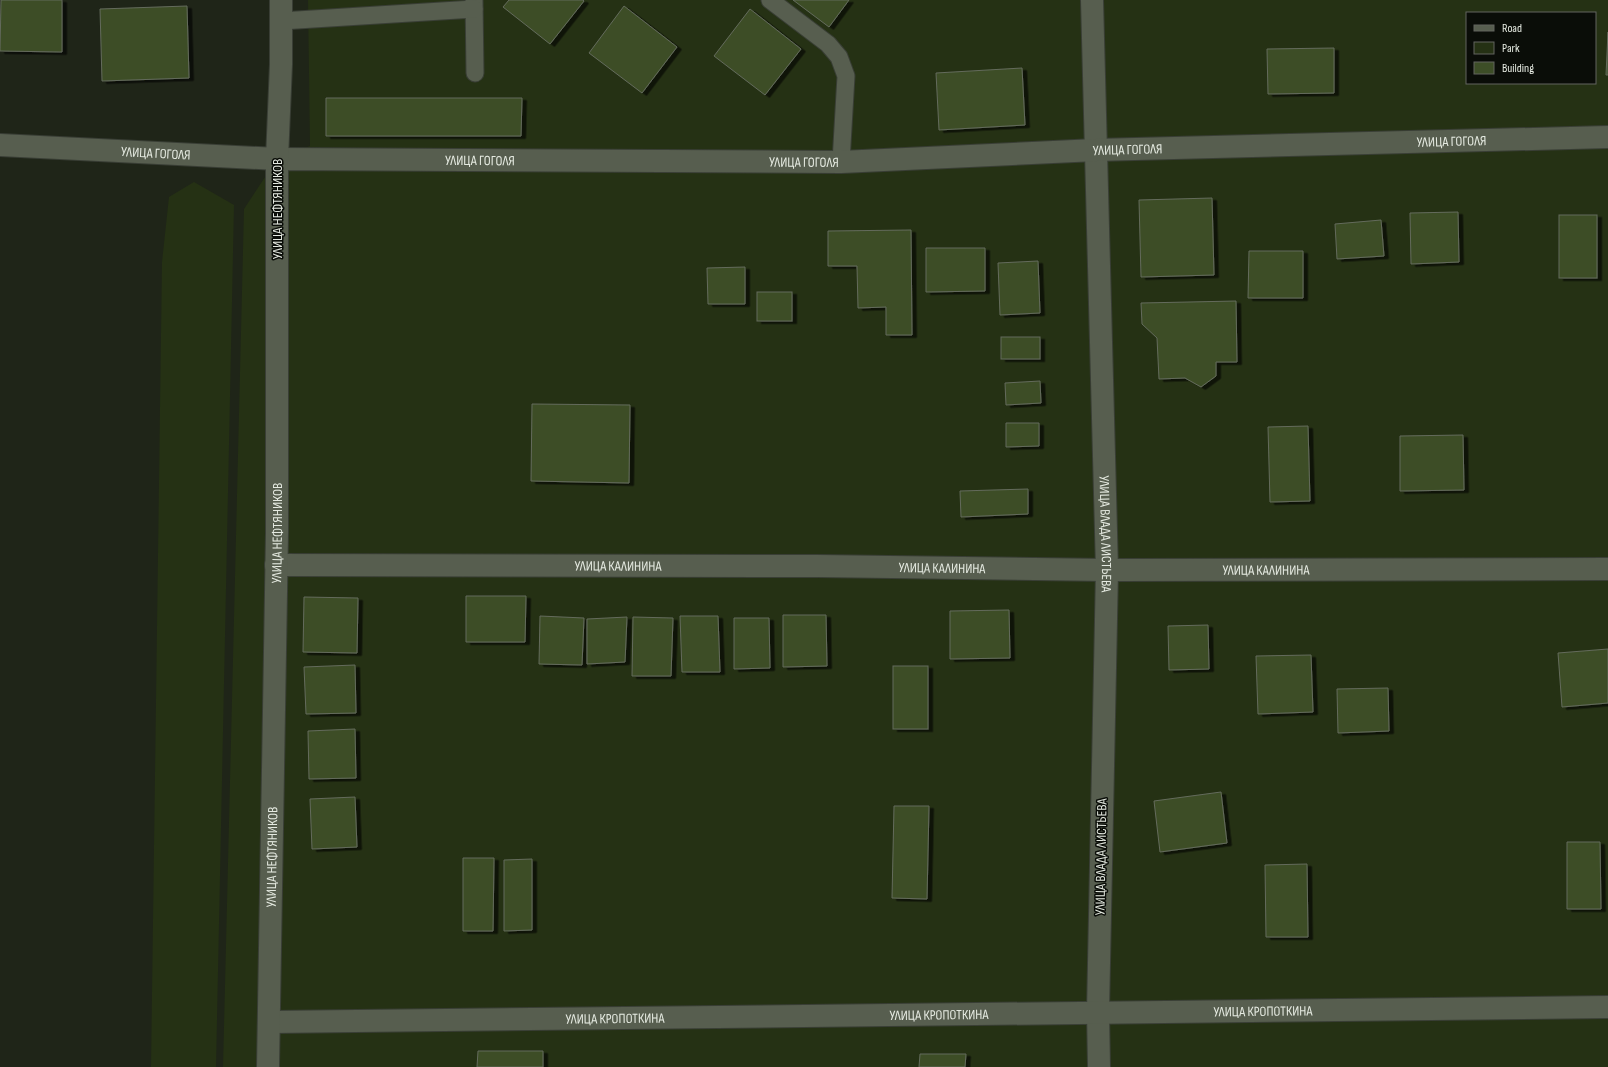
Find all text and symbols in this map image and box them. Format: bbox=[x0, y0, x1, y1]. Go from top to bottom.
legend bbox=[1466, 12, 1596, 84]
text: Road bbox=[1502, 21, 1522, 36]
text: Park bbox=[1502, 41, 1520, 56]
text: Building bbox=[1502, 61, 1534, 76]
street label: УЛИЦА ГОГОЛЯ bbox=[1417, 132, 1487, 150]
street label: УЛИЦА ГОГОЛЯ bbox=[1092, 140, 1163, 159]
street label: УЛИЦА ГОГОЛЯ bbox=[121, 143, 191, 163]
street label: УЛИЦА ГОГОЛЯ bbox=[445, 151, 515, 169]
street label: УЛИЦА ГОГОЛЯ bbox=[769, 153, 839, 170]
street label: УЛИЦА НЕФТЯНИКОВ bbox=[269, 159, 286, 259]
street label: УЛИЦА ВЛАДА ЛИСТЬЕВА bbox=[1096, 475, 1116, 594]
street label: УЛИЦА НЕФТЯНИКОВ bbox=[268, 483, 286, 584]
street label: УЛИЦА КАЛИНИНА bbox=[575, 557, 662, 574]
street label: УЛИЦА КАЛИНИНА bbox=[898, 559, 987, 577]
street label: УЛИЦА КАЛИНИНА bbox=[1223, 561, 1310, 578]
street label: УЛИЦА ВЛАДА ЛИСТЬЕВА bbox=[1091, 797, 1111, 916]
street label: УЛИЦА НЕФТЯНИКОВ bbox=[262, 807, 281, 907]
street label: УЛИЦА КРОПОТКИНА bbox=[1213, 1002, 1313, 1020]
street label: УЛИЦА КРОПОТКИНА bbox=[889, 1005, 990, 1024]
street label: УЛИЦА КРОПОТКИНА bbox=[565, 1009, 666, 1027]

